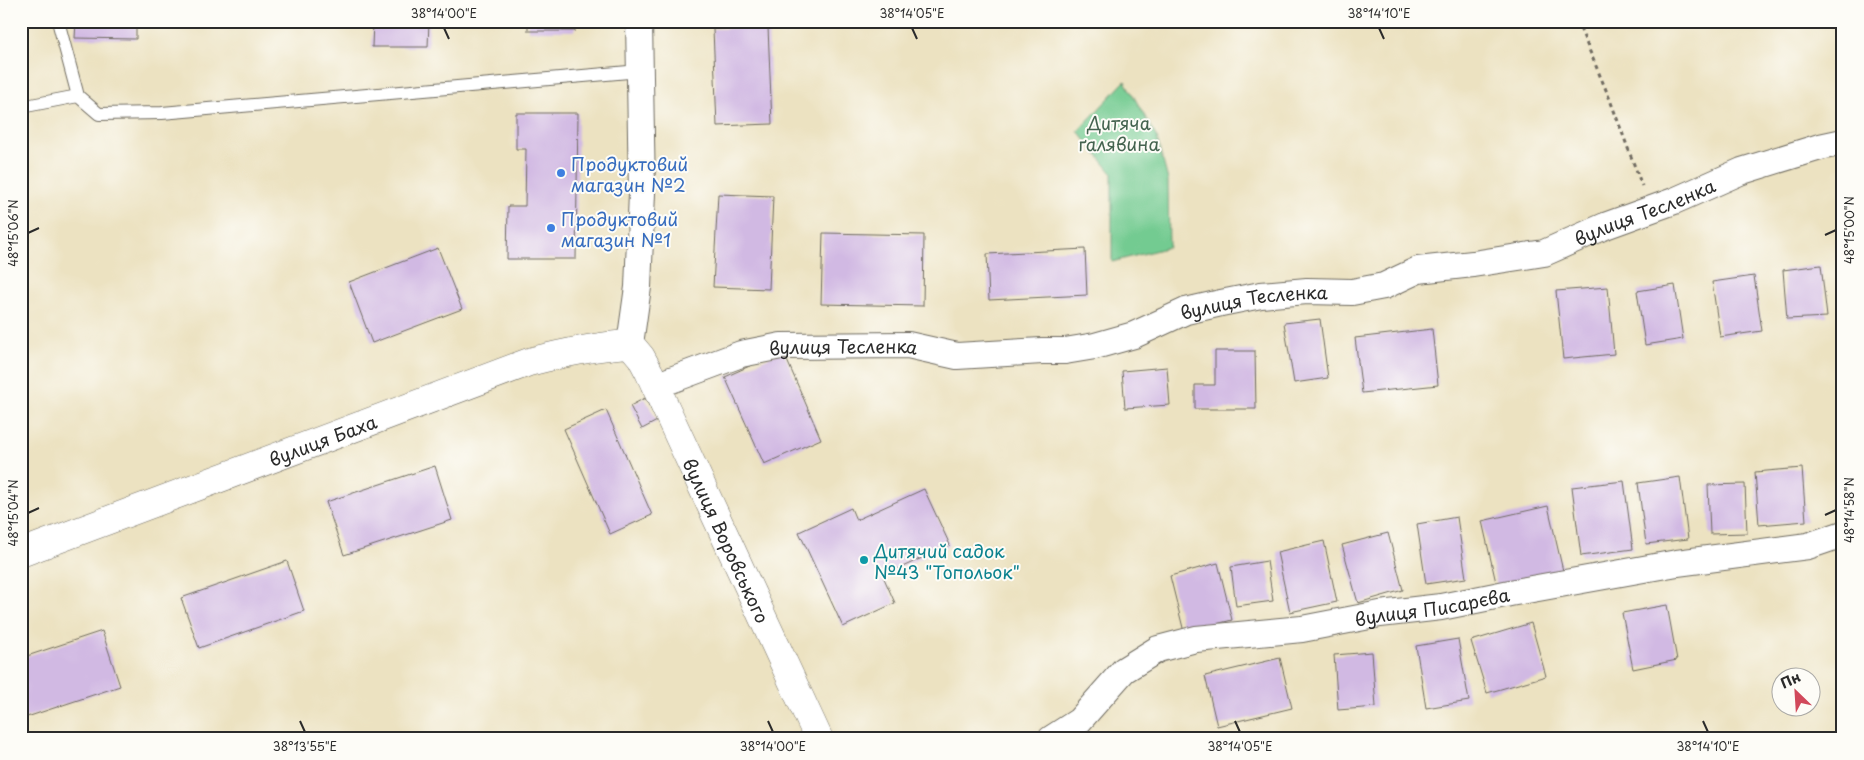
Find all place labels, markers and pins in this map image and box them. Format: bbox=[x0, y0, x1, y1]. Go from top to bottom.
place label: Продуктовий магазин №2 bbox=[571, 150, 688, 198]
marker: Продуктовий магазин №2 bbox=[555, 167, 567, 179]
place label: Продуктовий магазин №1 bbox=[561, 205, 678, 253]
marker: Продуктовий магазин №1 bbox=[545, 222, 557, 234]
place label: Дитячий садок №43 "Топольок" bbox=[873, 537, 1020, 585]
marker: Дитячий садок №43 "Топольок" bbox=[858, 554, 870, 566]

